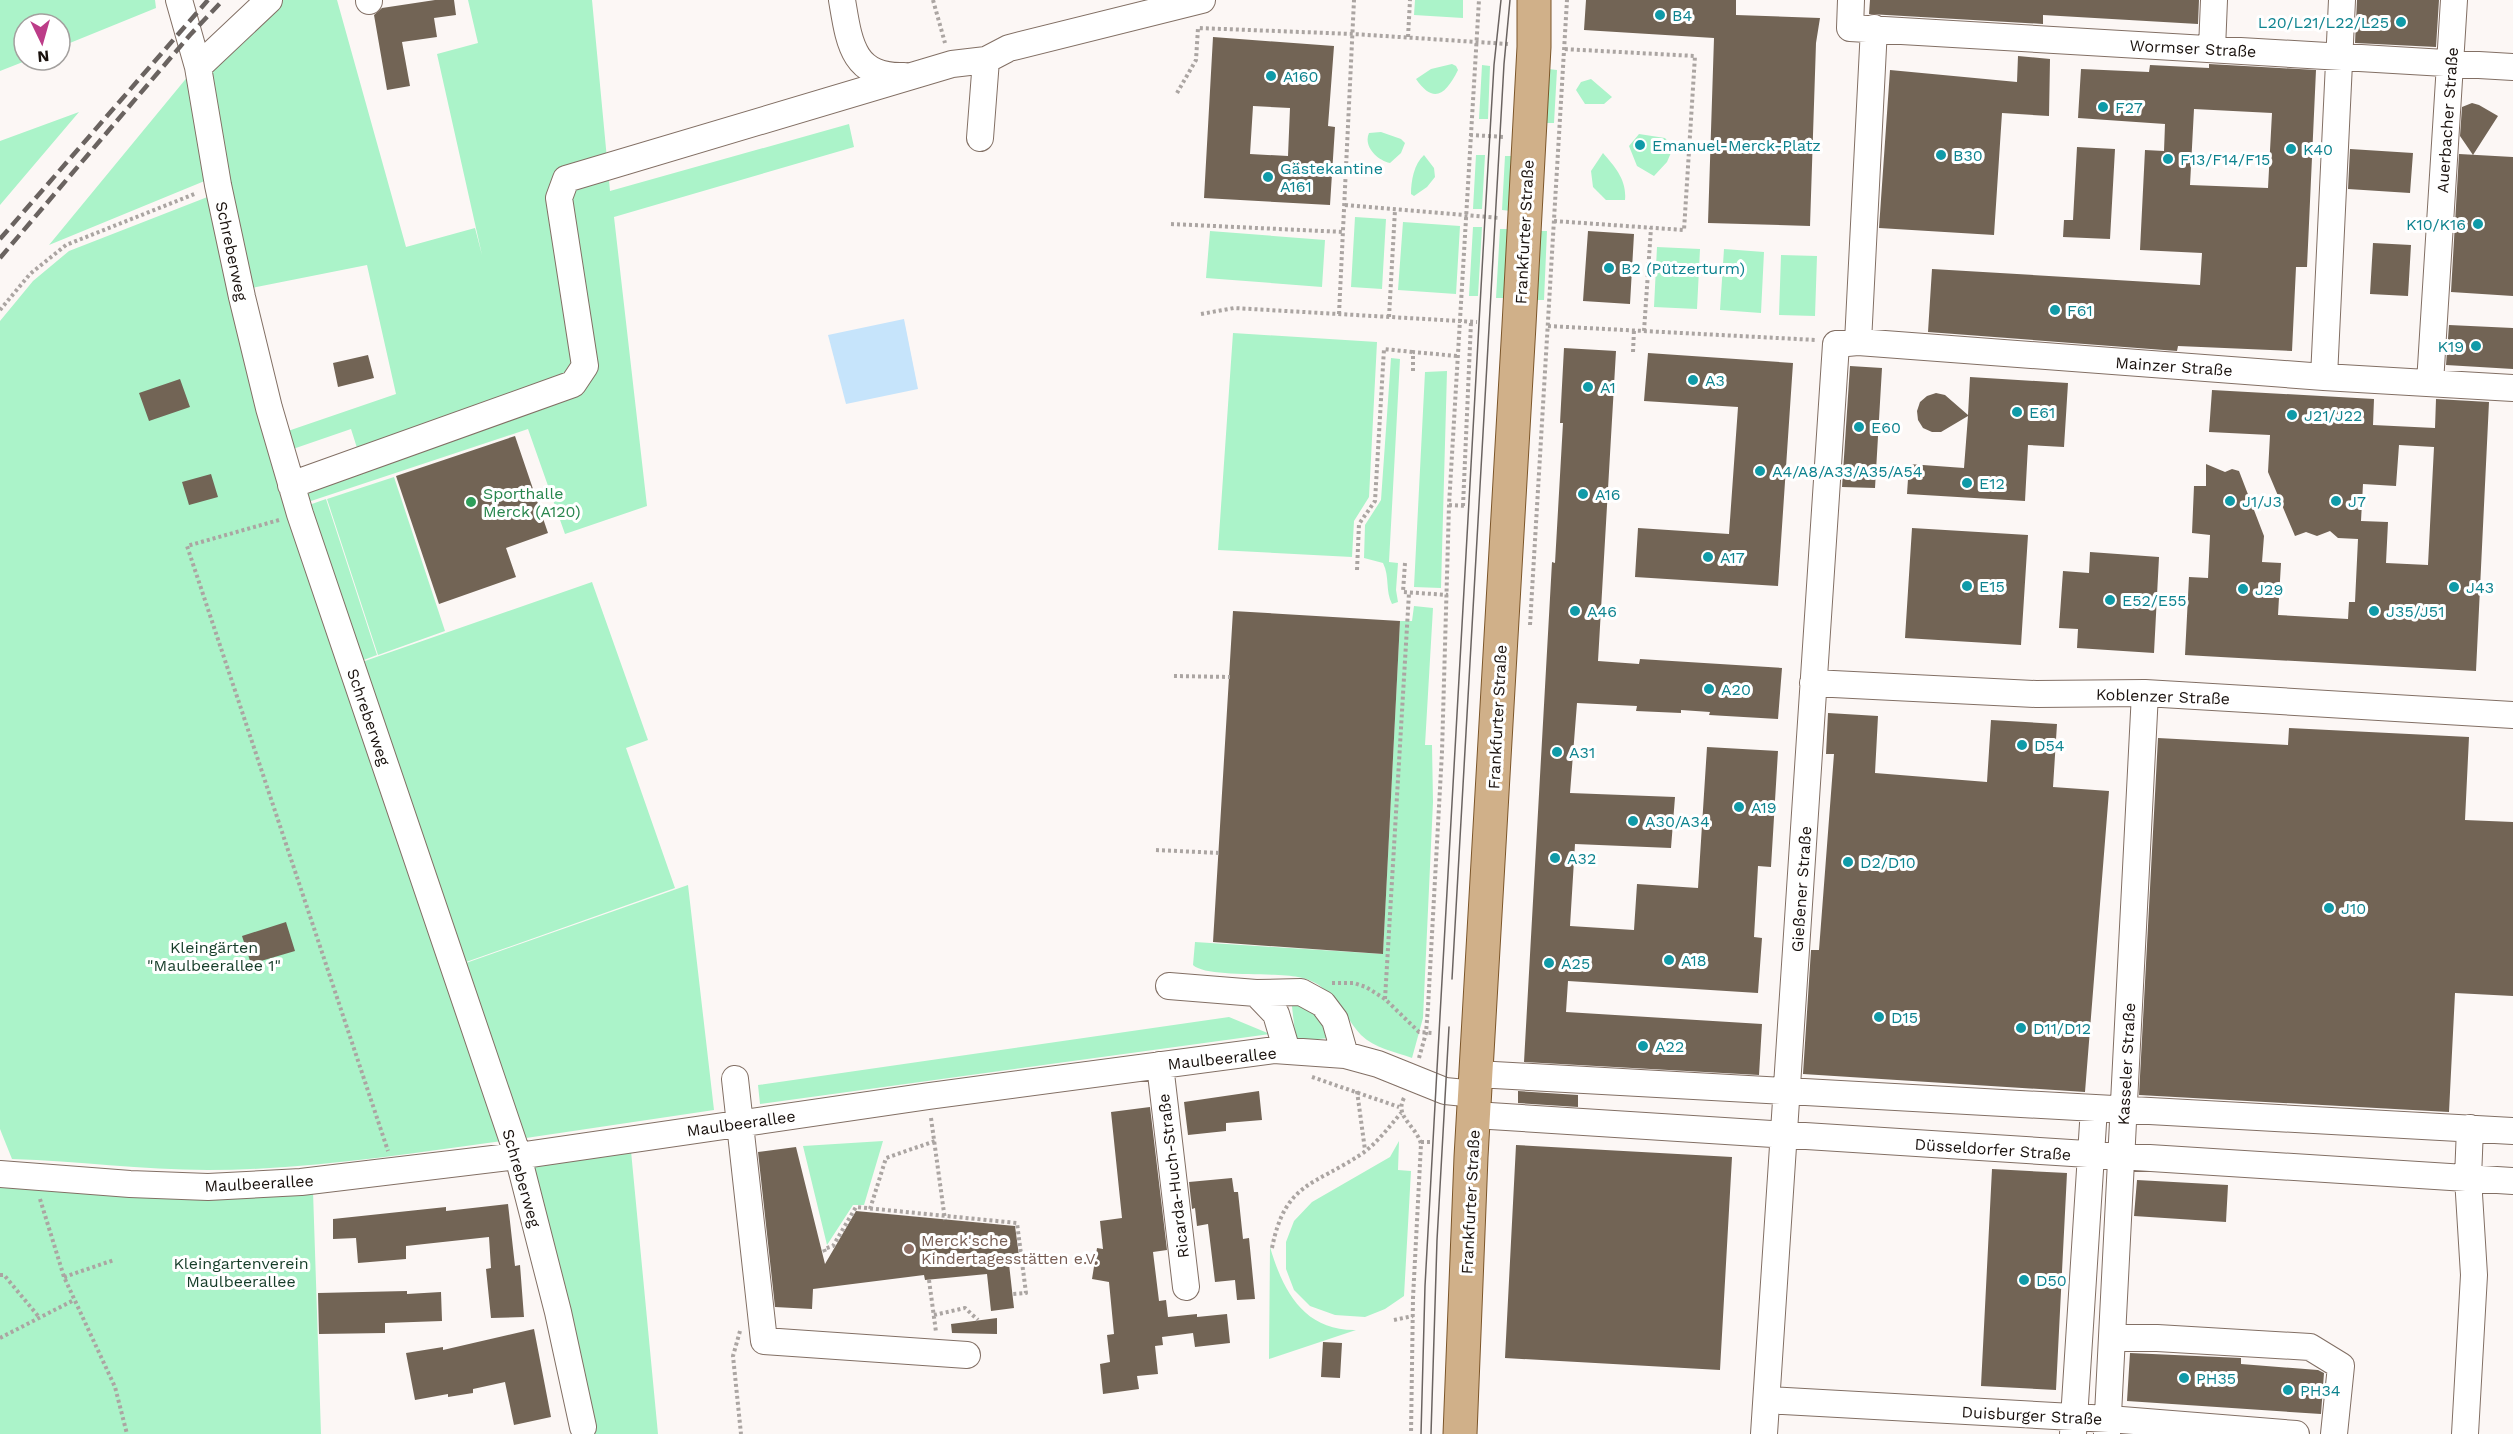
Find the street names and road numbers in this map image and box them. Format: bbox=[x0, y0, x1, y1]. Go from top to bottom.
street label: Wormser Straße bbox=[2129, 36, 2257, 61]
street label: Auerbacher Straße bbox=[2433, 46, 2462, 194]
street label: Frankfurter Straße bbox=[1511, 159, 1538, 305]
street label: Schreberweg bbox=[212, 200, 251, 303]
street label: Mainzer Straße bbox=[2115, 353, 2233, 380]
street label: Frankfurter Straße bbox=[1484, 644, 1511, 790]
street label: Schreberweg bbox=[343, 666, 394, 769]
street label: Koblenzer Straße bbox=[2096, 685, 2230, 708]
street label: Gießener Straße bbox=[1788, 825, 1815, 953]
street label: Kasseler Straße bbox=[2114, 1002, 2139, 1126]
street label: Maulbeerallee bbox=[1167, 1043, 1278, 1074]
street label: Ricarda-Huch-Straße bbox=[1154, 1093, 1193, 1259]
street label: Maulbeerallee bbox=[686, 1106, 797, 1141]
street label: Schreberweg bbox=[498, 1127, 545, 1230]
street label: Frankfurter Straße bbox=[1457, 1129, 1484, 1275]
street label: Düsseldorfer Straße bbox=[1914, 1135, 2072, 1164]
street label: Maulbeerallee bbox=[204, 1171, 314, 1196]
street label: Duisburger Straße bbox=[1961, 1402, 2103, 1429]

